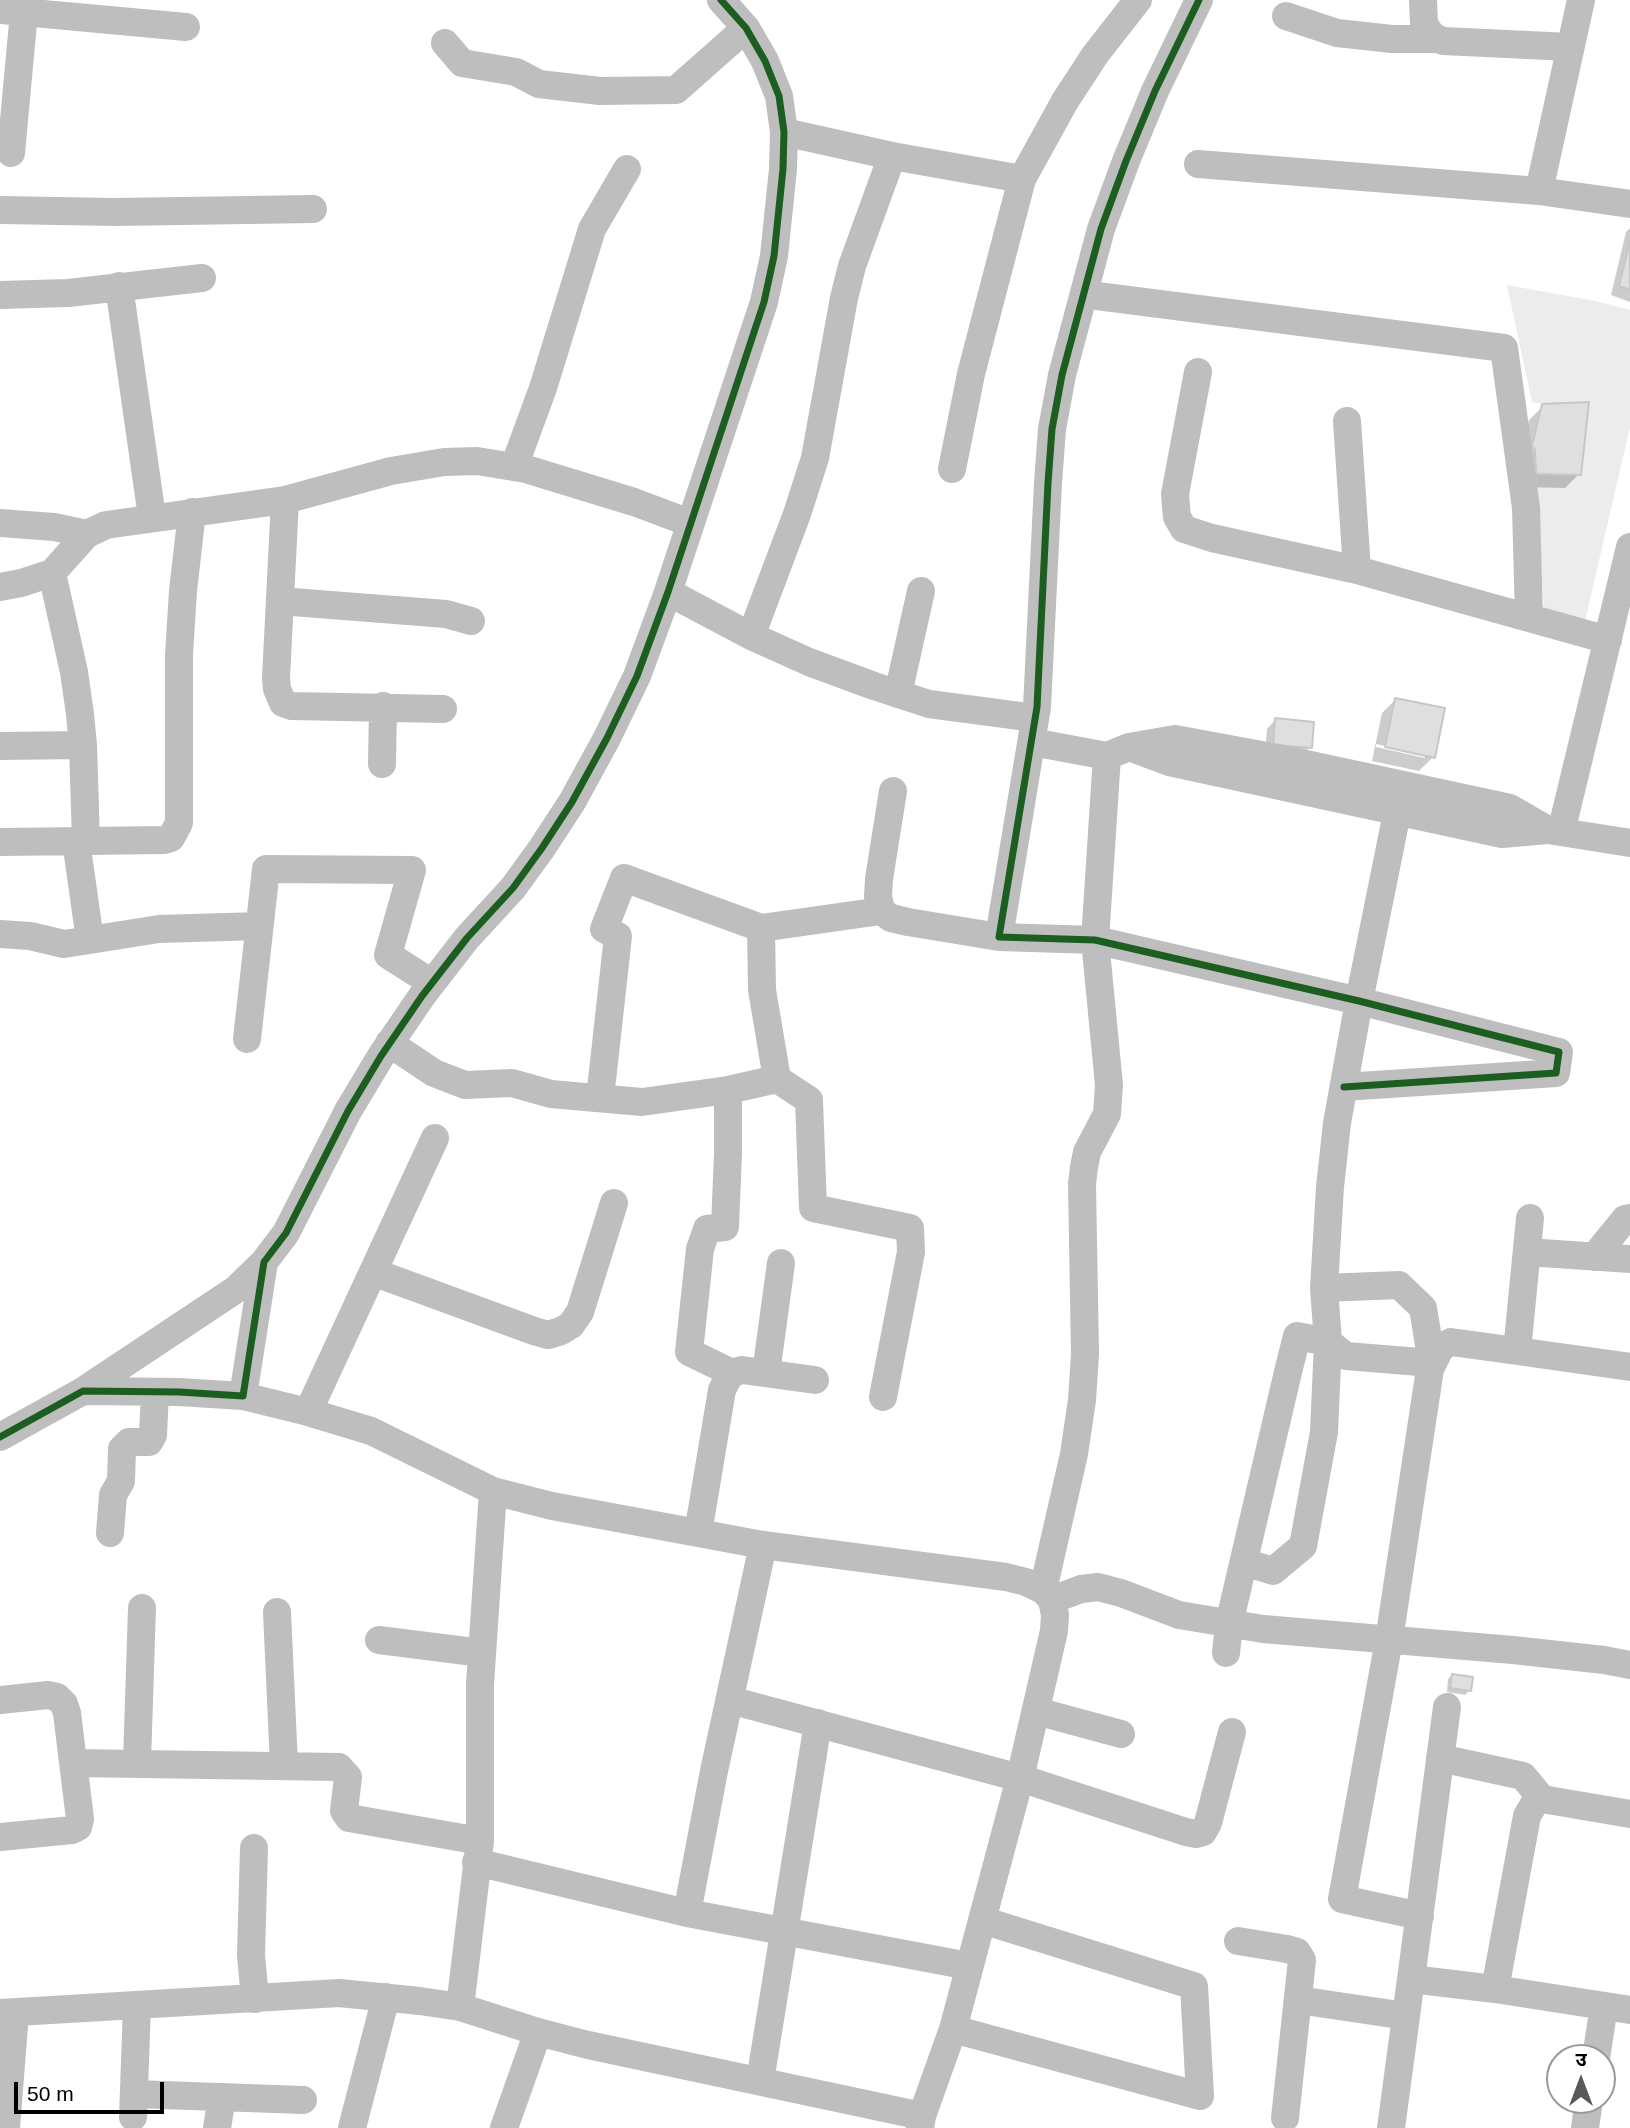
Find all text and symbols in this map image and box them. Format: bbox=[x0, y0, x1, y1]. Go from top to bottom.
north arrow bbox=[1546, 2044, 1616, 2114]
text: उ bbox=[1575, 2049, 1587, 2070]
scale bar bbox=[18, 2068, 168, 2112]
text: 50 m bbox=[27, 2082, 74, 2105]

